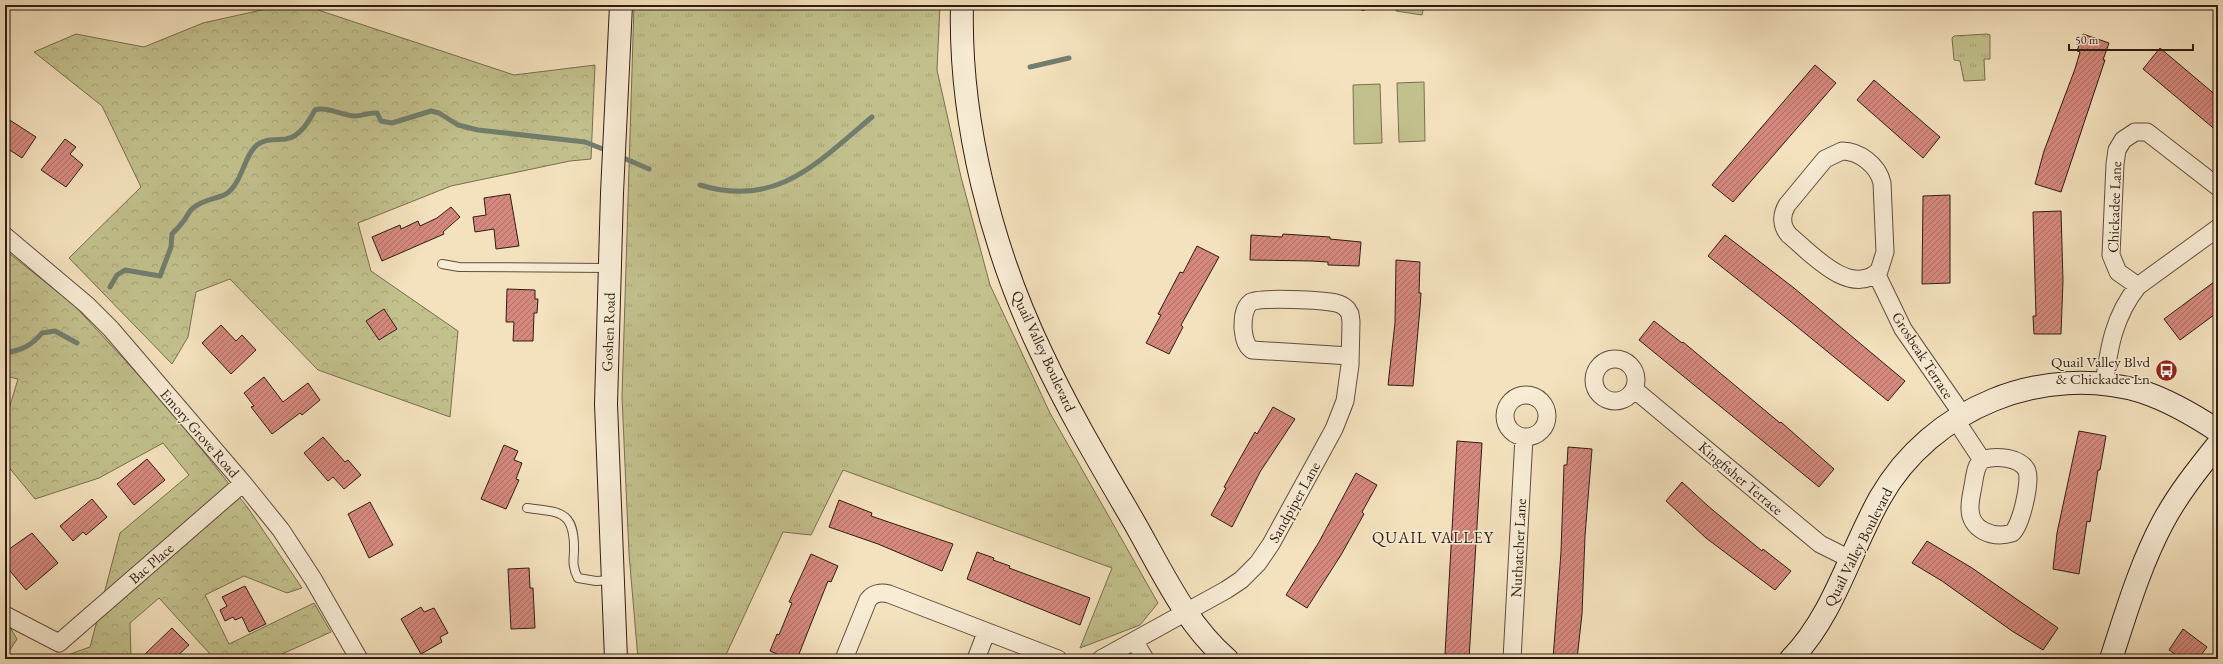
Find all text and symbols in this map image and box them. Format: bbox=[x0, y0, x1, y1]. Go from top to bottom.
scale bar bbox=[2069, 26, 2193, 52]
text: 50 m bbox=[2075, 32, 2099, 48]
street label: Chickadee Lane bbox=[2103, 161, 2125, 253]
street label: Quail Valley Boulevard bbox=[1008, 287, 1081, 415]
street label: Goshen Road bbox=[597, 292, 619, 372]
street label: Grosbeak Terrace bbox=[1888, 308, 1958, 402]
place label: Quail Valley Blvd & Chickadee Ln bbox=[2051, 352, 2150, 388]
bus stop icon: Quail Valley Blvd & Chickadee Ln bbox=[2153, 357, 2179, 383]
street label: Emory Grove Road bbox=[156, 385, 244, 482]
street label: Kingfisher Terrace bbox=[1695, 437, 1787, 519]
street label: Sandpiper Lane bbox=[1264, 458, 1324, 546]
street label: Quail Valley Boulevard bbox=[1820, 484, 1896, 610]
street label: Nuthatcher Lane bbox=[1506, 498, 1530, 598]
district label: QUAIL VALLEY bbox=[1372, 527, 1494, 548]
street label: Bac Place bbox=[125, 538, 177, 588]

